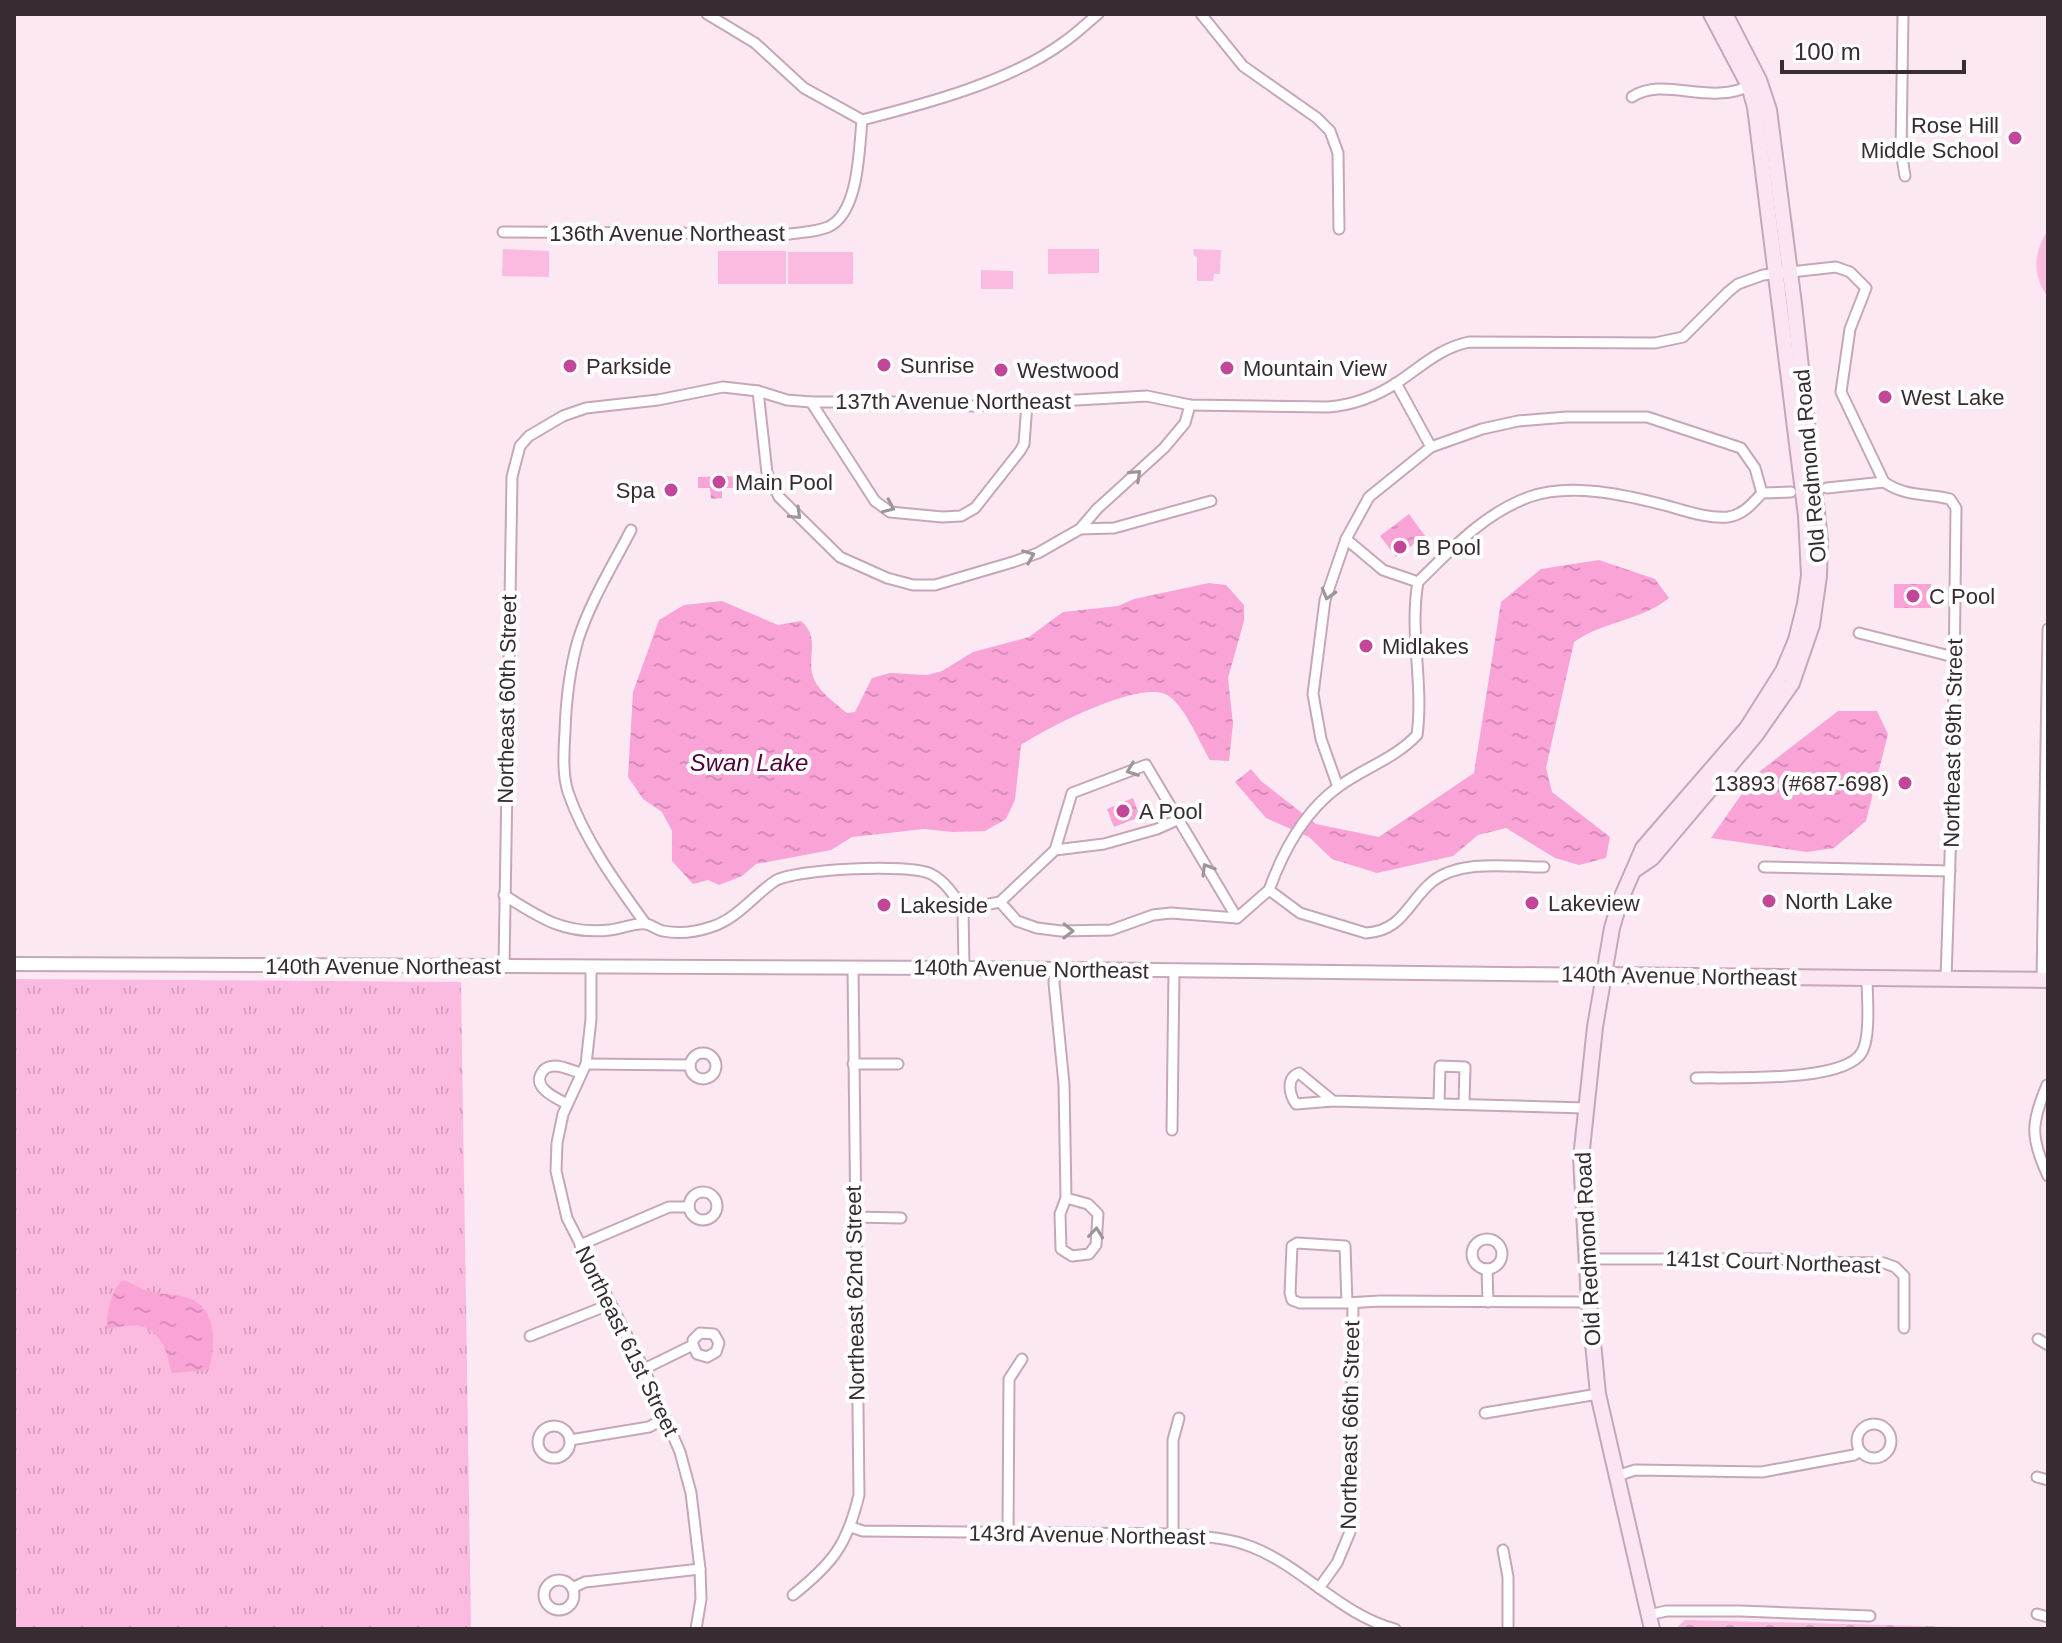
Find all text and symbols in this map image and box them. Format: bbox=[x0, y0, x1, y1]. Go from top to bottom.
scale bar bbox=[1782, 24, 1964, 74]
text: 100 m bbox=[1794, 38, 1861, 65]
place label: Rose Hill Middle School bbox=[1861, 113, 1999, 163]
marker: Rose Hill Middle School bbox=[2006, 129, 2024, 147]
street label: 136th Avenue Northeast bbox=[549, 221, 785, 246]
place label: Sunrise bbox=[900, 353, 975, 378]
place label: Parkside bbox=[586, 354, 672, 379]
marker: Sunrise bbox=[875, 356, 893, 374]
place label: Mountain View bbox=[1243, 356, 1387, 381]
marker: Parkside bbox=[561, 357, 579, 375]
place label: Westwood bbox=[1017, 358, 1119, 383]
marker: Mountain View bbox=[1218, 359, 1236, 377]
marker: Westwood bbox=[992, 361, 1010, 379]
street label: Old Redmond Road bbox=[1789, 368, 1831, 564]
place label: West Lake bbox=[1901, 385, 2005, 410]
marker: West Lake bbox=[1876, 388, 1894, 406]
street label: 137th Avenue Northeast bbox=[835, 389, 1071, 414]
place label: Main Pool bbox=[735, 470, 833, 495]
one-way arrow bbox=[1126, 470, 1141, 484]
marker: Main Pool bbox=[710, 473, 728, 491]
place label: Spa bbox=[616, 478, 656, 503]
marker: Spa bbox=[662, 481, 680, 499]
one-way arrow bbox=[881, 498, 896, 514]
one-way arrow bbox=[787, 505, 801, 520]
place label: B Pool bbox=[1416, 535, 1481, 560]
marker: B Pool bbox=[1391, 538, 1409, 556]
one-way arrow bbox=[1021, 549, 1035, 565]
place label: C Pool bbox=[1929, 584, 1995, 609]
one-way arrow bbox=[1321, 587, 1337, 601]
marker: C Pool bbox=[1904, 587, 1922, 605]
street label: Northeast 60th Street bbox=[493, 594, 521, 804]
place label: Midlakes bbox=[1382, 634, 1469, 659]
marker: Midlakes bbox=[1357, 637, 1375, 655]
street label: Northeast 69th Street bbox=[1939, 638, 1967, 848]
water label: Swan Lake bbox=[690, 749, 808, 776]
one-way arrow bbox=[1126, 760, 1140, 777]
place label: 13893 (#687-698) bbox=[1714, 771, 1889, 796]
marker: 13893 (#687-698) bbox=[1896, 774, 1914, 792]
place label: A Pool bbox=[1139, 799, 1203, 824]
marker: A Pool bbox=[1114, 802, 1132, 820]
one-way arrow bbox=[1201, 863, 1217, 878]
place label: North Lake bbox=[1785, 889, 1893, 914]
place label: Lakeview bbox=[1548, 891, 1640, 916]
marker: North Lake bbox=[1760, 892, 1778, 910]
place label: Lakeside bbox=[900, 893, 988, 918]
marker: Lakeview bbox=[1523, 894, 1541, 912]
marker: Lakeside bbox=[875, 896, 893, 914]
one-way arrow bbox=[1062, 922, 1075, 939]
street label: 140th Avenue Northeast bbox=[265, 954, 501, 979]
street label: 140th Avenue Northeast bbox=[913, 954, 1149, 984]
street label: 140th Avenue Northeast bbox=[1561, 961, 1797, 991]
street label: Old Redmond Road bbox=[1570, 1151, 1606, 1347]
street label: Northeast 62nd Street bbox=[841, 1185, 869, 1401]
one-way arrow bbox=[1088, 1226, 1105, 1239]
street label: Northeast 61st Street bbox=[570, 1242, 684, 1440]
street label: 141st Court Northeast bbox=[1665, 1246, 1881, 1278]
street label: Northeast 66th Street bbox=[1336, 1320, 1364, 1530]
street label: 143rd Avenue Northeast bbox=[968, 1520, 1206, 1550]

